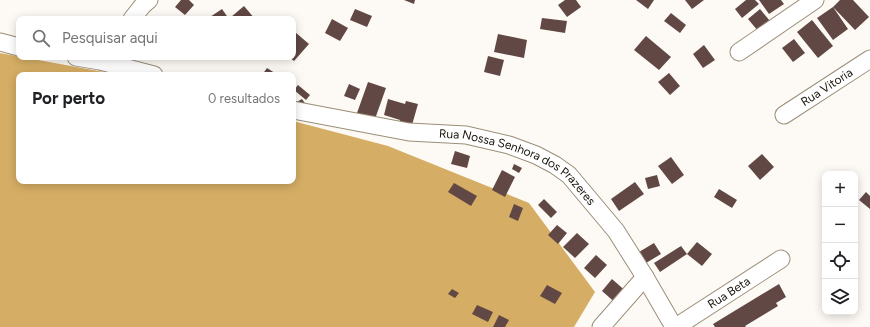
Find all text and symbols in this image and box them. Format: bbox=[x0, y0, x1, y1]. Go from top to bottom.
search box bbox=[16, 16, 296, 60]
icon: search bbox=[30, 27, 52, 49]
text: Pesquisar aqui bbox=[62, 29, 158, 47]
street label: Rua Vitoria bbox=[798, 65, 855, 109]
text: Por perto bbox=[32, 88, 105, 108]
text: 0 resultados bbox=[208, 91, 280, 106]
street label: Rua Nossa Senhora dos Prazeres bbox=[439, 127, 598, 208]
map controls bbox=[822, 171, 858, 315]
button: + bbox=[822, 171, 858, 207]
button: − bbox=[822, 207, 858, 243]
button: locate bbox=[822, 243, 858, 279]
street label: Rua Beta bbox=[705, 274, 753, 312]
button: layers bbox=[822, 279, 858, 315]

